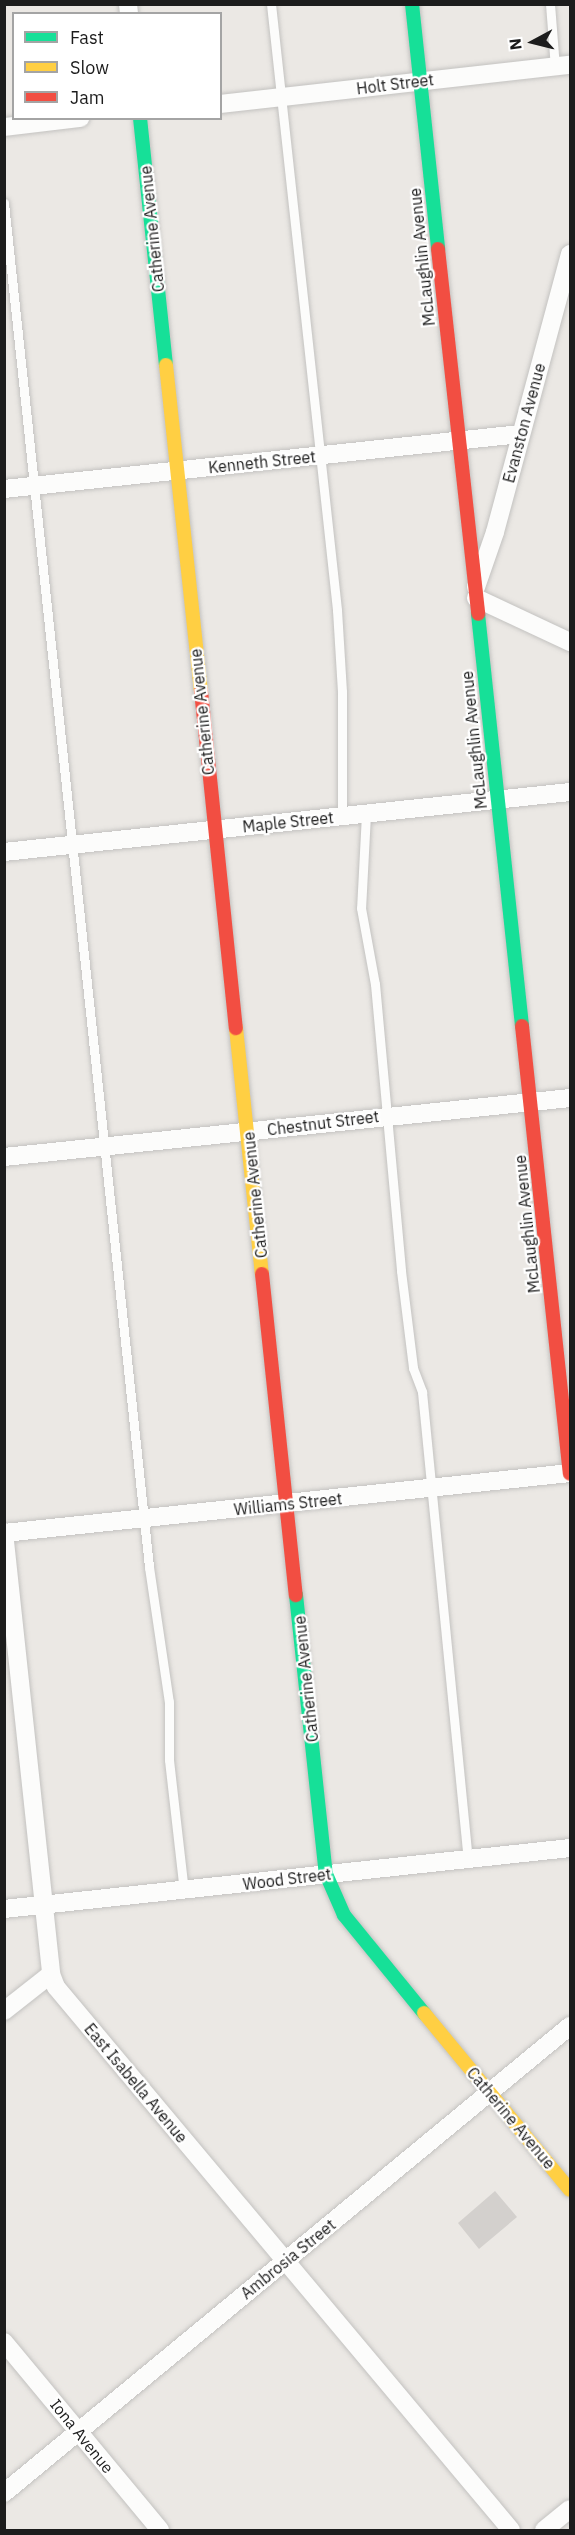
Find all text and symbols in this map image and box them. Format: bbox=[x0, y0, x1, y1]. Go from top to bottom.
legend bbox=[12, 12, 222, 120]
north arrow bbox=[503, 12, 563, 72]
text: Fast bbox=[70, 26, 104, 49]
text: N bbox=[505, 37, 526, 51]
text: Slow bbox=[70, 56, 109, 79]
street label: Holt Street bbox=[355, 70, 435, 98]
text: Jam bbox=[70, 86, 105, 109]
street label: Catherine Avenue bbox=[136, 165, 168, 293]
street label: McLaughlin Avenue bbox=[405, 187, 439, 327]
street label: Evanston Avenue bbox=[499, 361, 549, 485]
street label: Kenneth Street bbox=[207, 447, 317, 477]
street label: Catherine Avenue bbox=[186, 648, 218, 776]
street label: McLaughlin Avenue bbox=[457, 670, 491, 810]
street label: Maple Street bbox=[241, 808, 335, 836]
street label: Chestnut Street bbox=[266, 1107, 380, 1139]
street label: Catherine Avenue bbox=[239, 1131, 271, 1259]
street label: McLaughlin Avenue bbox=[510, 1154, 544, 1294]
street label: Williams Street bbox=[233, 1489, 343, 1519]
street label: Catherine Avenue bbox=[290, 1615, 322, 1743]
street label: Wood Street bbox=[242, 1864, 332, 1894]
street label: East Isabella Avenue bbox=[80, 2019, 192, 2147]
street label: Catherine Avenue bbox=[463, 2063, 559, 2173]
street label: Ambrosia Street bbox=[237, 2215, 339, 2303]
street label: Iona Avenue bbox=[46, 2395, 118, 2477]

